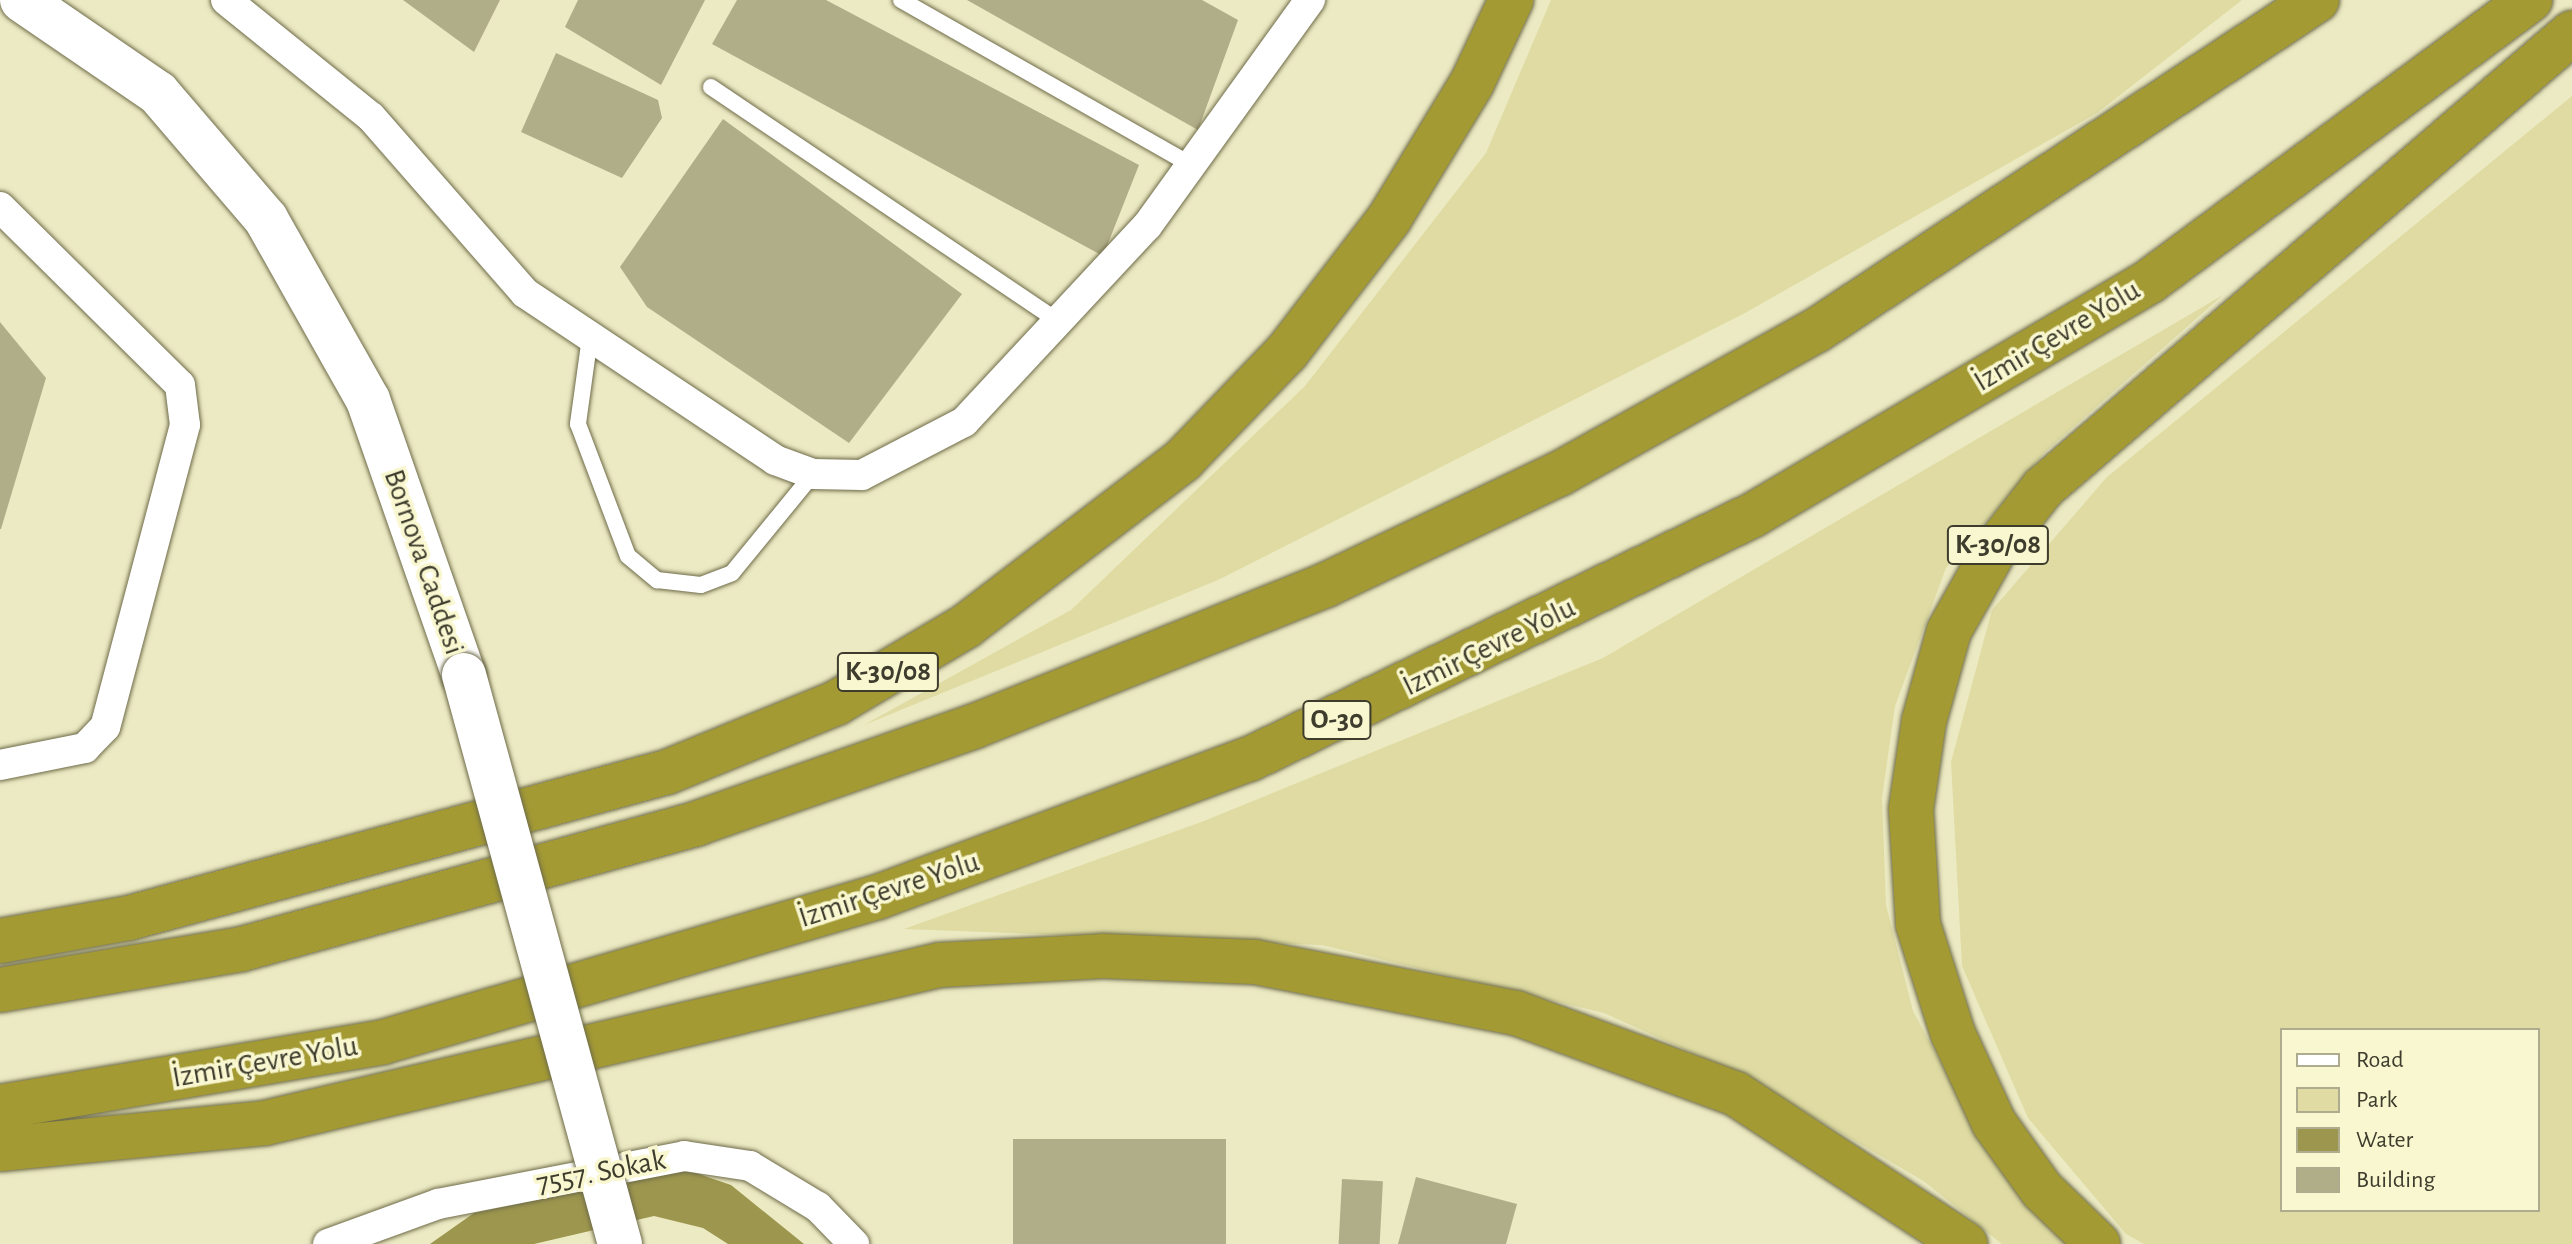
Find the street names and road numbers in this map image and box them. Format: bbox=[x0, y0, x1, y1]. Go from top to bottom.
street label: İzmir Çevre Yolu bbox=[1967, 272, 2147, 400]
street label: Bornova Caddesi bbox=[375, 465, 473, 659]
road number: K-30/08 bbox=[1946, 521, 2050, 569]
street label: İzmir Çevre Yolu bbox=[1397, 590, 1581, 704]
road number: K-30/08 bbox=[836, 648, 940, 696]
road number: O-30 bbox=[1301, 696, 1373, 744]
street label: İzmir Çevre Yolu bbox=[794, 844, 984, 936]
street label: İzmir Çevre Yolu bbox=[169, 1028, 361, 1096]
street label: 7557. Sokak bbox=[533, 1142, 669, 1202]

